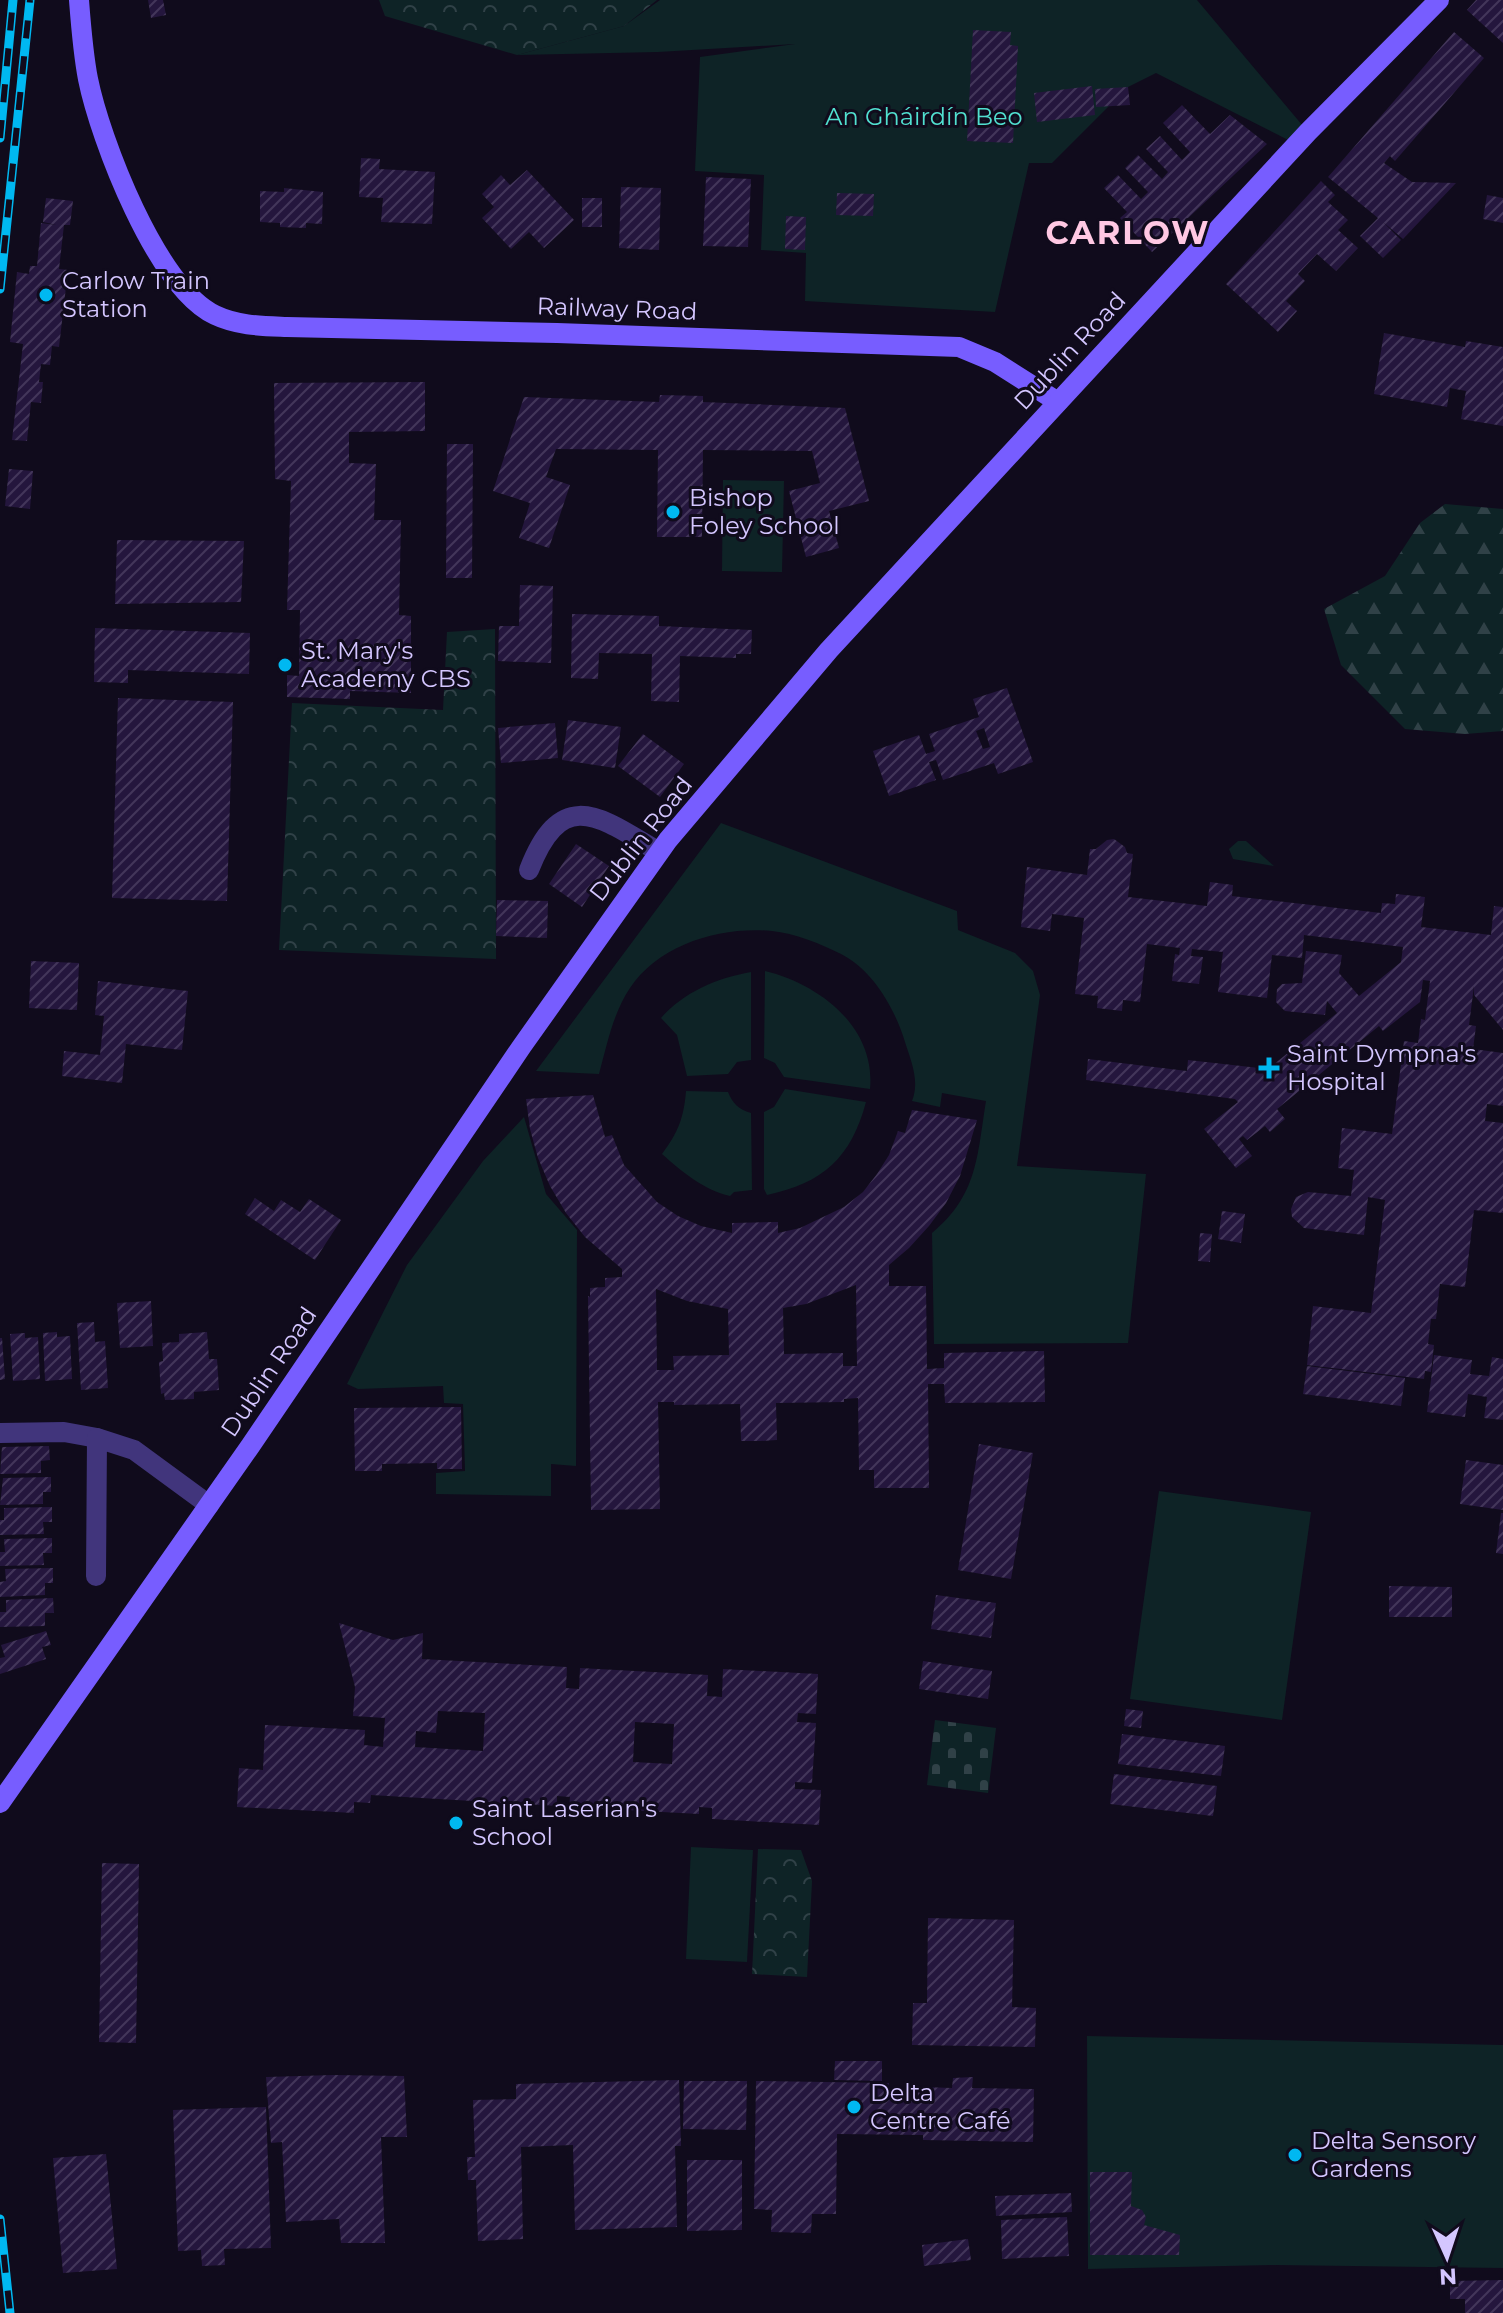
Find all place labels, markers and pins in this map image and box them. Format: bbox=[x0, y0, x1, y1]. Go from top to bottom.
place label: Carlow Train Station bbox=[62, 266, 210, 323]
marker: Carlow Train Station bbox=[37, 286, 55, 304]
place label: Bishop Foley School bbox=[689, 483, 840, 540]
marker: Bishop Foley School bbox=[664, 503, 682, 521]
place label: St. Mary's Academy CBS bbox=[301, 636, 471, 693]
marker: St. Mary's Academy CBS bbox=[276, 656, 294, 674]
place label: Saint Dympna's Hospital bbox=[1287, 1039, 1476, 1096]
marker: Saint Dympna's Hospital bbox=[1258, 1057, 1280, 1079]
place label: Saint Laserian's School bbox=[472, 1794, 657, 1851]
marker: Saint Laserian's School bbox=[447, 1814, 465, 1832]
place label: Delta Centre Café bbox=[870, 2078, 1010, 2135]
marker: Delta Centre Café bbox=[845, 2098, 863, 2116]
place label: Delta Sensory Gardens bbox=[1311, 2126, 1476, 2183]
marker: Delta Sensory Gardens bbox=[1286, 2146, 1304, 2164]

